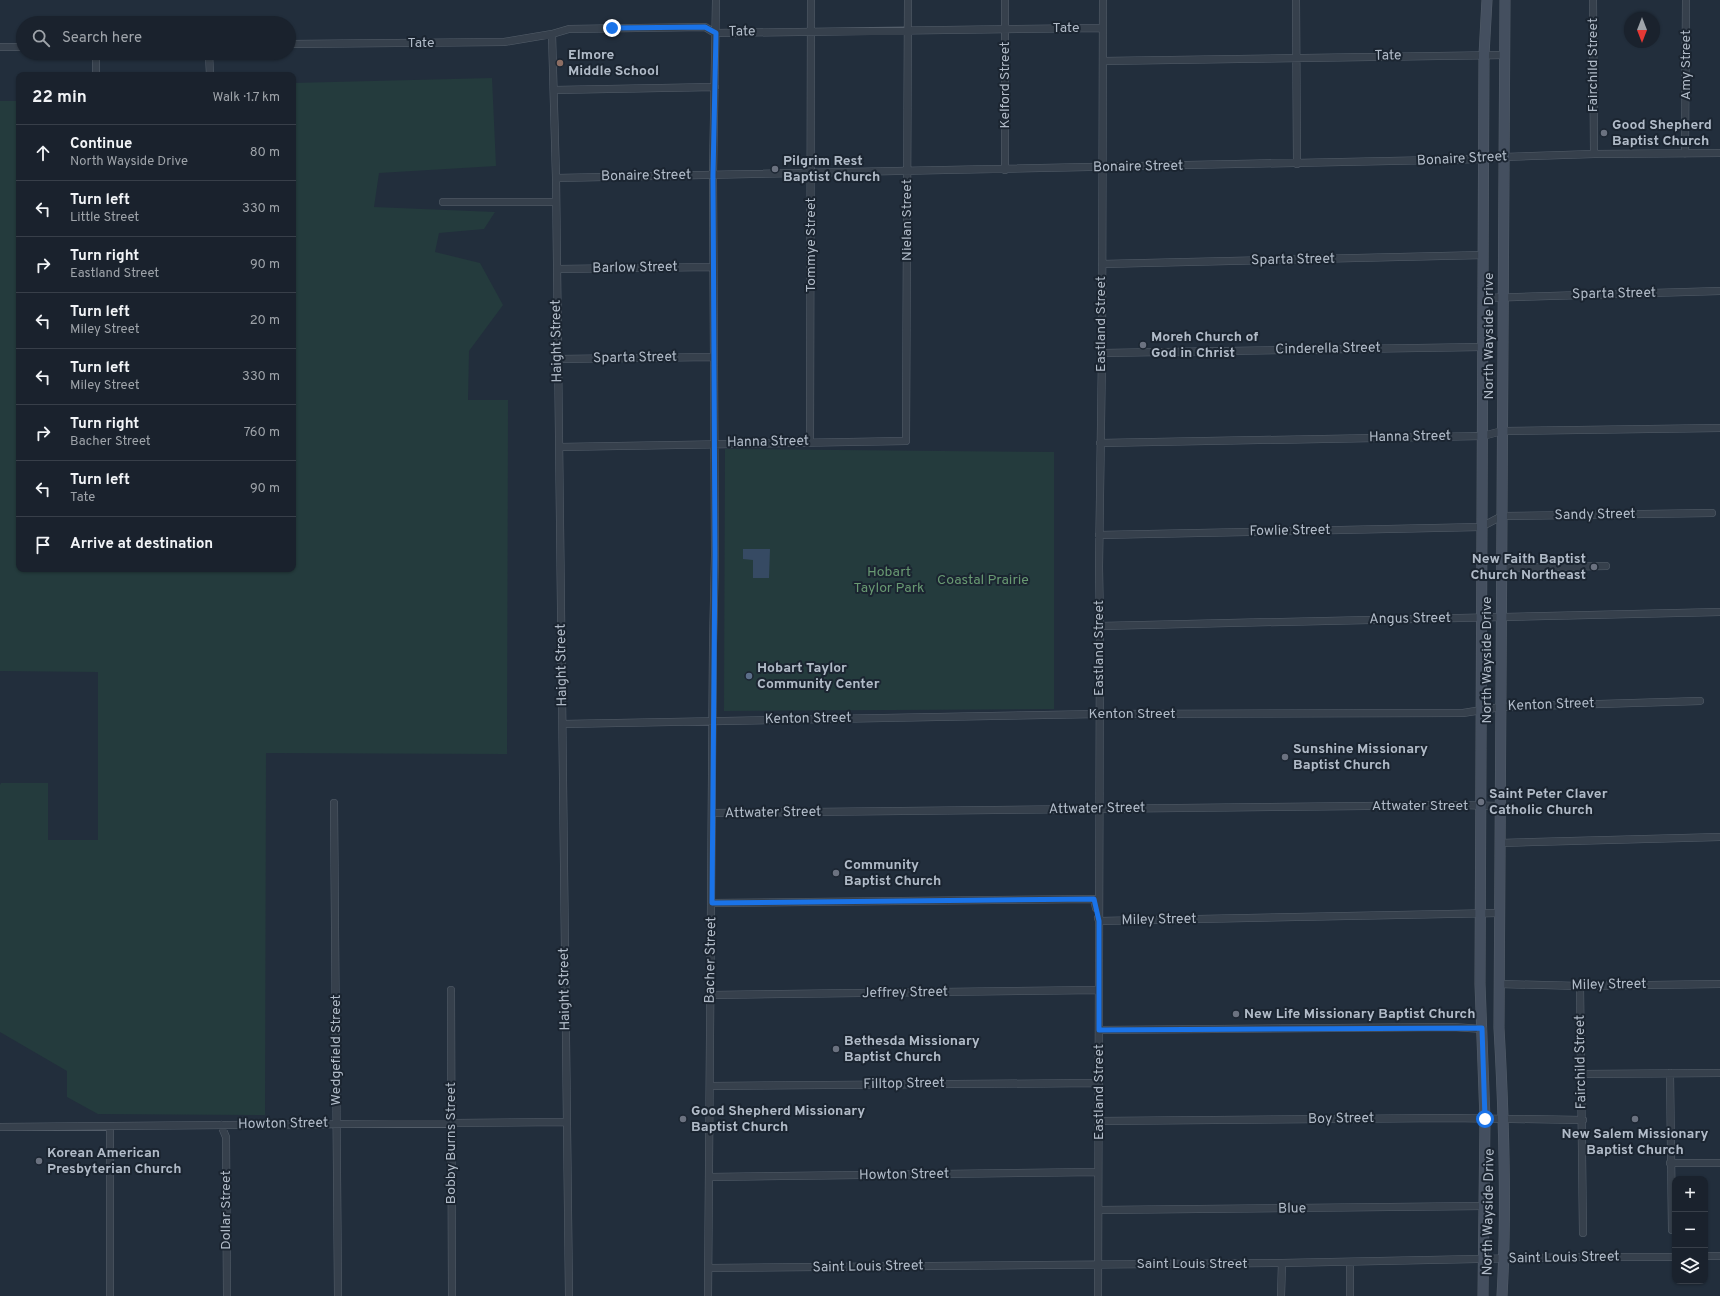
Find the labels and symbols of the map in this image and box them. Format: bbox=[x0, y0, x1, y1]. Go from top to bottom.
north arrow bbox=[1624, 12, 1660, 48]
street label: Fairchild Street bbox=[1585, 18, 1602, 112]
route end bbox=[603, 19, 621, 37]
street label: Tate bbox=[1052, 20, 1080, 37]
street label: Tate bbox=[728, 23, 756, 41]
street label: Amy Street bbox=[1678, 30, 1695, 100]
street label: Tate bbox=[407, 35, 435, 52]
street label: Kelford Street bbox=[997, 42, 1014, 128]
place label: Elmore Middle School bbox=[568, 47, 659, 80]
street label: Tate bbox=[1374, 47, 1402, 65]
marker: Elmore Middle School bbox=[555, 58, 565, 68]
place label: Good Shepherd Baptist Church bbox=[1612, 117, 1712, 150]
marker: Good Shepherd Baptist Church bbox=[1599, 128, 1609, 138]
street label: Bonaire Street bbox=[1416, 148, 1508, 170]
place label: Pilgrim Rest Baptist Church bbox=[783, 153, 880, 186]
street label: Bonaire Street bbox=[1093, 158, 1183, 176]
marker: Pilgrim Rest Baptist Church bbox=[770, 164, 780, 174]
street label: Bonaire Street bbox=[601, 167, 691, 185]
street label: Nielan Street bbox=[899, 179, 916, 261]
street label: Tommye Street bbox=[803, 197, 820, 293]
street label: Sparta Street bbox=[1251, 251, 1335, 269]
street label: Barlow Street bbox=[592, 259, 678, 277]
street label: North Wayside Drive bbox=[1481, 272, 1498, 400]
street label: Eastland Street bbox=[1093, 276, 1110, 372]
street label: Sparta Street bbox=[1572, 285, 1656, 303]
street label: Haight Street bbox=[548, 299, 566, 383]
place label: Moreh Church of God in Christ bbox=[1151, 329, 1258, 362]
marker: Moreh Church of God in Christ bbox=[1138, 340, 1148, 350]
street label: Cinderella Street bbox=[1275, 340, 1381, 358]
street label: Sparta Street bbox=[593, 349, 677, 367]
street label: Hanna Street bbox=[1369, 428, 1451, 446]
street label: Hanna Street bbox=[727, 433, 809, 451]
street label: Sandy Street bbox=[1554, 506, 1636, 524]
street label: Fowlie Street bbox=[1249, 522, 1331, 540]
place label: New Faith Baptist Church Northeast bbox=[1471, 551, 1586, 584]
marker: New Faith Baptist Church Northeast bbox=[1589, 562, 1599, 572]
park label: Hobart Taylor Park bbox=[853, 564, 925, 597]
park label: Coastal Prairie bbox=[937, 572, 1029, 589]
street label: North Wayside Drive bbox=[1479, 596, 1496, 724]
street label: Eastland Street bbox=[1091, 600, 1108, 696]
street label: Angus Street bbox=[1369, 610, 1451, 628]
street label: Haight Street bbox=[553, 623, 571, 707]
place label: Hobart Taylor Community Center bbox=[757, 660, 880, 693]
marker: Hobart Taylor Community Center bbox=[744, 671, 754, 681]
street label: Kenton Street bbox=[1507, 695, 1595, 715]
street label: Kenton Street bbox=[1089, 706, 1175, 723]
street label: Kenton Street bbox=[764, 710, 852, 728]
place label: Sunshine Missionary Baptist Church bbox=[1293, 741, 1428, 774]
marker: Sunshine Missionary Baptist Church bbox=[1280, 752, 1290, 762]
place label: Saint Peter Claver Catholic Church bbox=[1489, 786, 1608, 819]
marker: Saint Peter Claver Catholic Church bbox=[1476, 797, 1486, 807]
street label: Attwater Street bbox=[1372, 798, 1468, 815]
street label: Attwater Street bbox=[1049, 800, 1145, 818]
street label: Attwater Street bbox=[725, 804, 821, 822]
place label: Community Baptist Church bbox=[844, 857, 941, 890]
marker: Community Baptist Church bbox=[831, 868, 841, 878]
street label: Miley Street bbox=[1121, 911, 1197, 929]
street label: Bacher Street bbox=[702, 916, 720, 1004]
street label: Haight Street bbox=[556, 947, 574, 1031]
street label: Miley Street bbox=[1571, 976, 1647, 994]
street label: Jeffrey Street bbox=[862, 984, 948, 1002]
street label: Wedgefield Street bbox=[328, 994, 345, 1106]
place label: New Life Missionary Baptist Church bbox=[1244, 1006, 1476, 1023]
marker: New Life Missionary Baptist Church bbox=[1231, 1009, 1241, 1019]
street label: Fairchild Street bbox=[1572, 1015, 1590, 1109]
place label: Bethesda Missionary Baptist Church bbox=[844, 1033, 980, 1066]
marker: Bethesda Missionary Baptist Church bbox=[831, 1044, 841, 1054]
street label: Eastland Street bbox=[1091, 1044, 1108, 1140]
street label: Filltop Street bbox=[863, 1075, 945, 1093]
street label: Bobby Burns Street bbox=[443, 1082, 460, 1204]
place label: Good Shepherd Missionary Baptist Church bbox=[691, 1103, 865, 1136]
street label: Boy Street bbox=[1308, 1110, 1374, 1128]
route start bbox=[1476, 1110, 1494, 1128]
marker: Good Shepherd Missionary Baptist Church bbox=[678, 1114, 688, 1124]
marker: New Salem Missionary Baptist Church bbox=[1630, 1114, 1640, 1124]
street label: Howton Street bbox=[238, 1115, 328, 1133]
place label: New Salem Missionary Baptist Church bbox=[1562, 1126, 1708, 1159]
place label: Korean American Presbyterian Church bbox=[47, 1145, 182, 1178]
street label: North Wayside Drive bbox=[1479, 1148, 1499, 1276]
marker: Korean American Presbyterian Church bbox=[34, 1156, 44, 1166]
street label: Howton Street bbox=[859, 1166, 949, 1184]
street label: Dollar Street bbox=[218, 1170, 235, 1250]
street label: Blue bbox=[1278, 1200, 1306, 1218]
street label: Saint Louis Street bbox=[1508, 1249, 1620, 1267]
street label: Saint Louis Street bbox=[1136, 1256, 1248, 1273]
street label: Saint Louis Street bbox=[812, 1258, 924, 1276]

